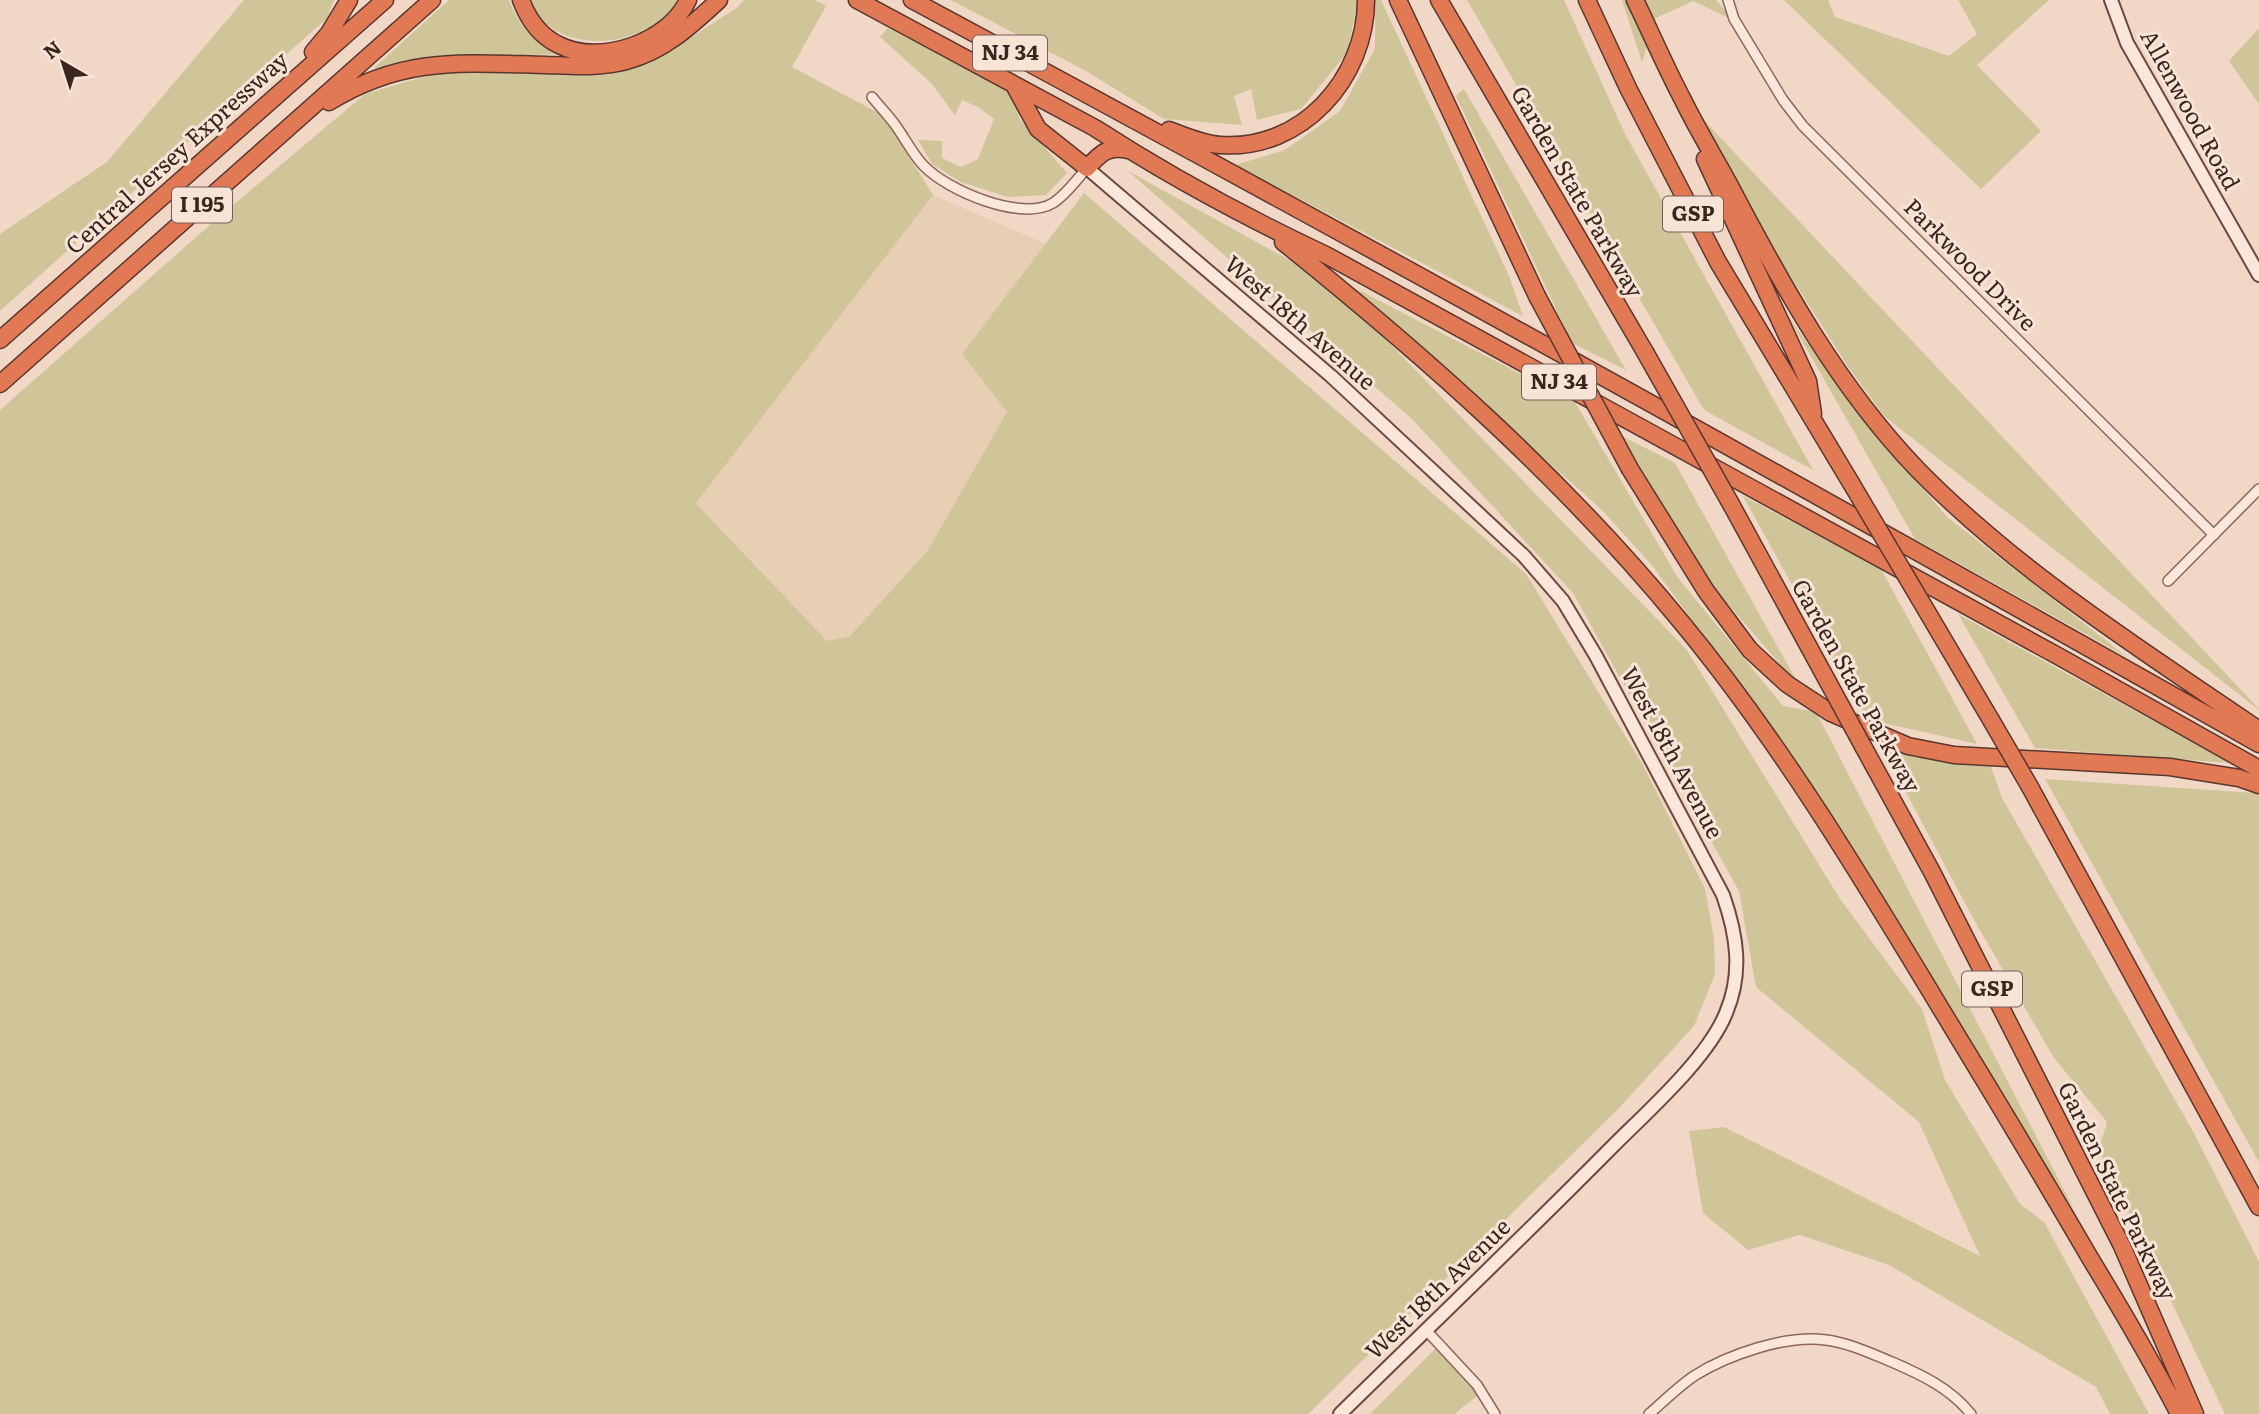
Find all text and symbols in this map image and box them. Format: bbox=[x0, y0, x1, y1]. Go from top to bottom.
street label: Allenwood Road bbox=[2133, 22, 2250, 196]
north arrow bbox=[28, 28, 98, 98]
text: N bbox=[37, 33, 67, 65]
road number: NJ 34 bbox=[973, 36, 1047, 70]
street label: Central Jersey Expressway bbox=[57, 41, 295, 261]
street label: Garden State Parkway bbox=[1504, 79, 1654, 304]
road number: I 195 bbox=[172, 188, 232, 222]
street label: Parkwood Drive bbox=[1897, 189, 2046, 338]
road number: GSP bbox=[1663, 196, 1723, 232]
street label: West 18th Avenue bbox=[1218, 246, 1384, 397]
road number: NJ 34 bbox=[1522, 364, 1596, 400]
street label: Garden State Parkway bbox=[1785, 572, 1931, 799]
street label: West 18th Avenue bbox=[1614, 660, 1734, 844]
road number: GSP bbox=[1962, 972, 2022, 1006]
street label: Garden State Parkway bbox=[2051, 1075, 2187, 1306]
street label: West 18th Avenue bbox=[1356, 1209, 1517, 1366]

